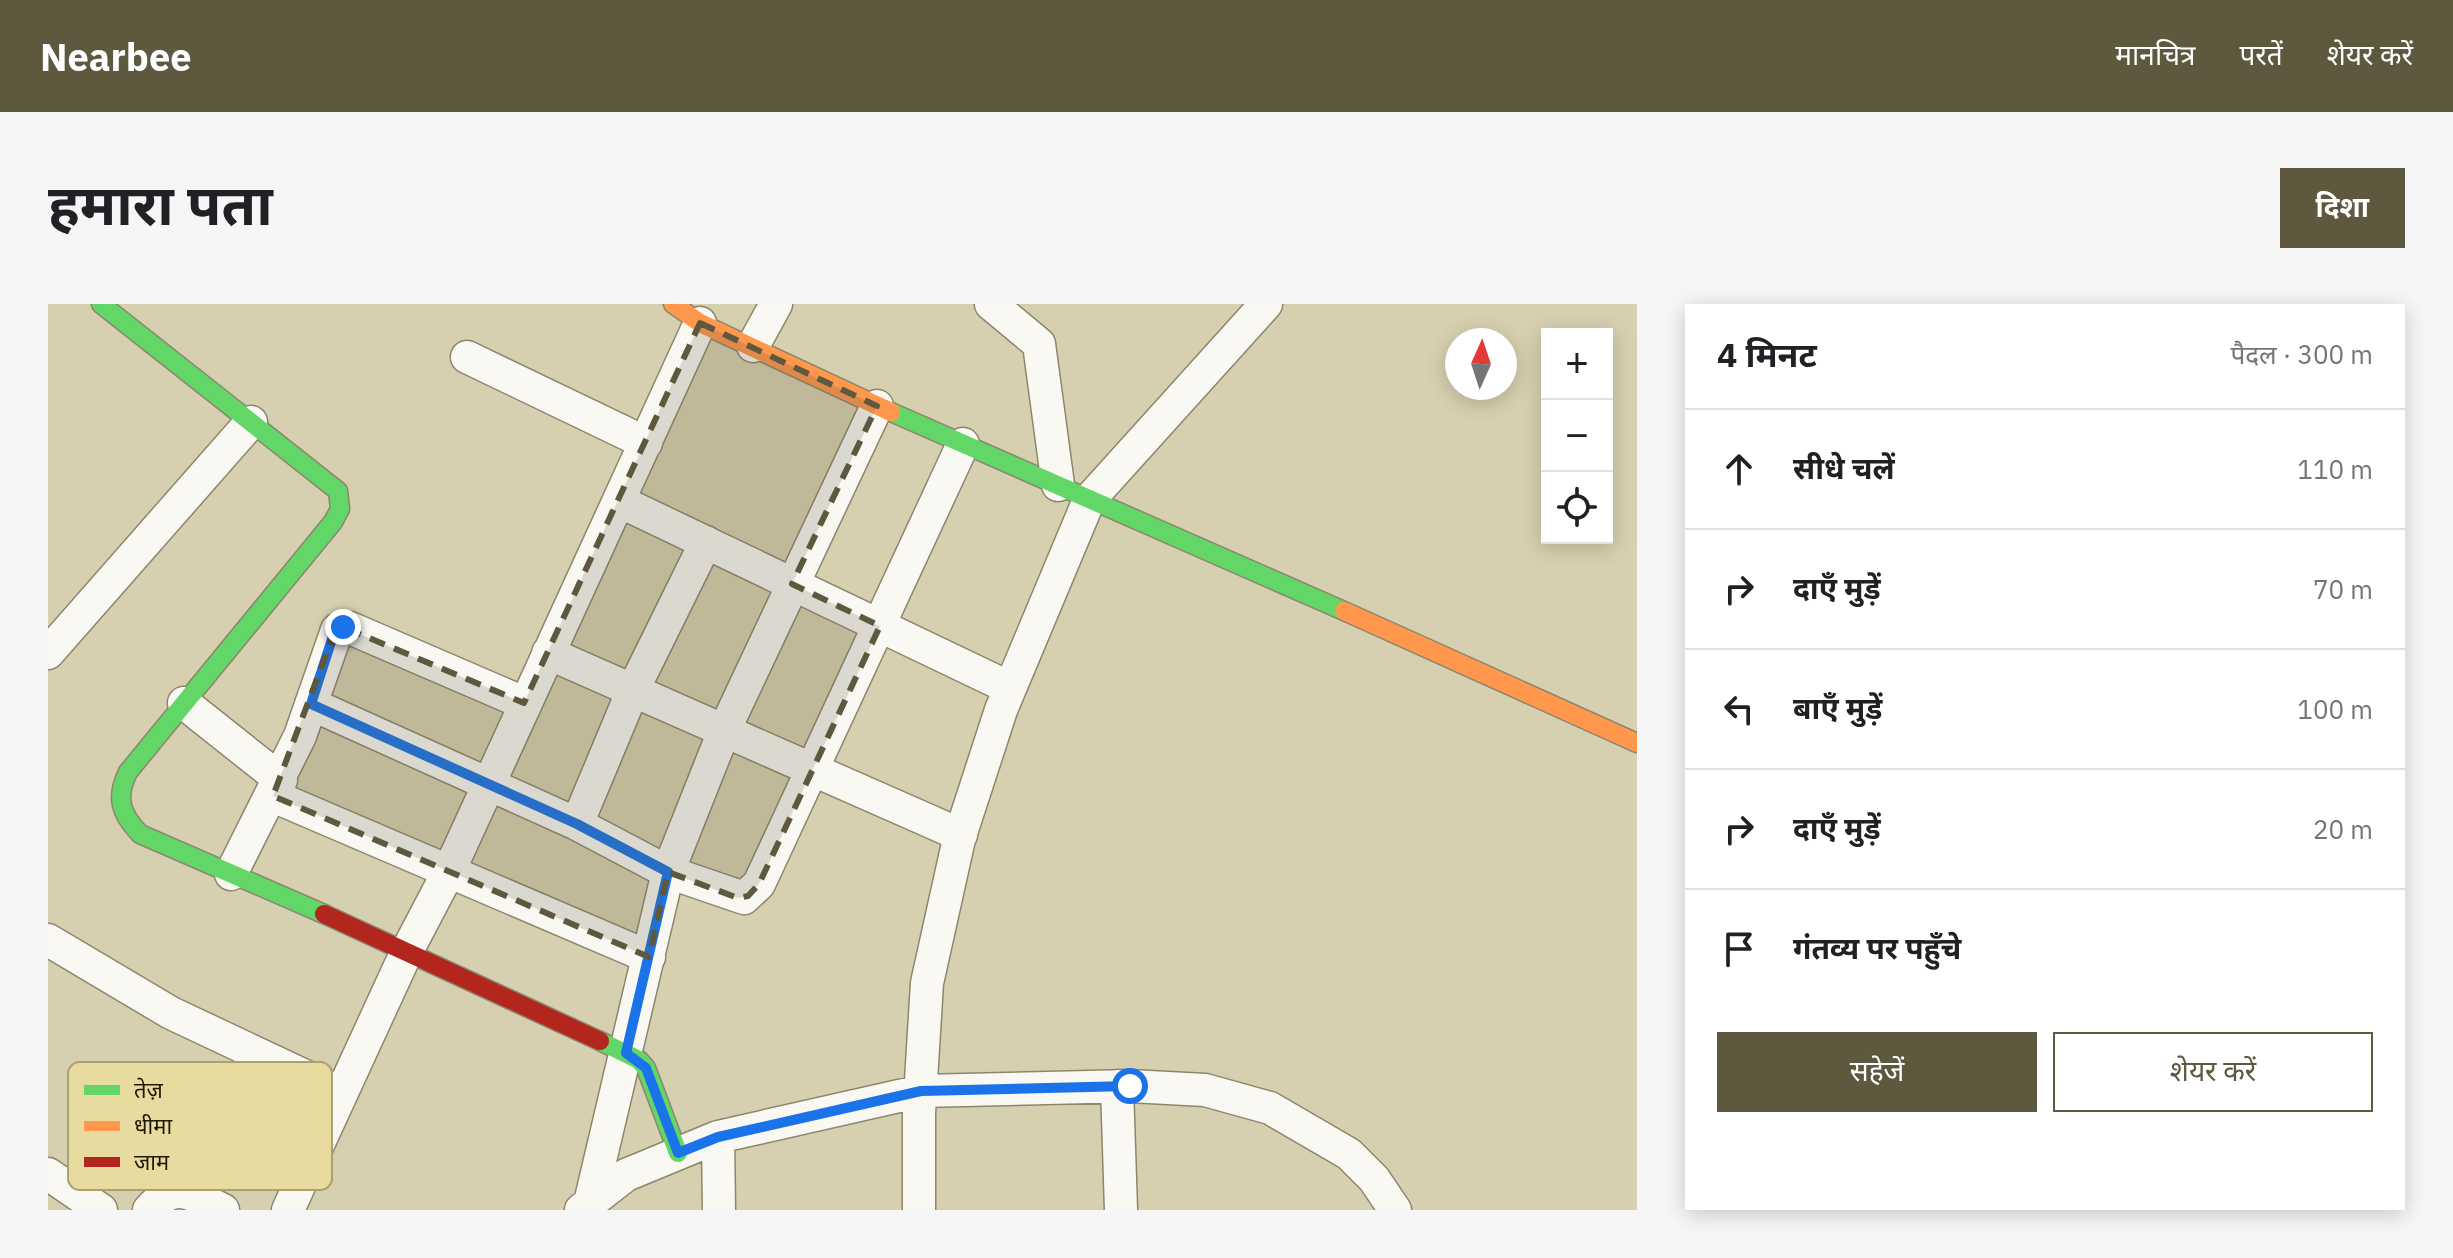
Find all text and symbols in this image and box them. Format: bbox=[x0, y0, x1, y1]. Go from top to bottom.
text: Nearbee bbox=[40, 32, 192, 81]
text: मानचित्र bbox=[2115, 36, 2195, 73]
text: परतें bbox=[2239, 36, 2283, 73]
text: शेयर करें bbox=[2327, 36, 2413, 73]
text: हमारा पता bbox=[48, 168, 273, 240]
button: दिशा bbox=[2280, 168, 2405, 248]
north arrow bbox=[1445, 328, 1517, 400]
map controls bbox=[1541, 328, 1613, 544]
button: + bbox=[1541, 328, 1613, 400]
text: 4 मिनट bbox=[1717, 332, 1817, 376]
text: पैदल · 300 m bbox=[2230, 337, 2373, 371]
button: − bbox=[1541, 400, 1613, 472]
icon: ahead bbox=[1717, 447, 1761, 491]
text: सीधे चलें bbox=[1793, 448, 1895, 487]
text: 110 m bbox=[2297, 452, 2373, 486]
button: locate bbox=[1541, 472, 1613, 544]
icon: right bbox=[1717, 567, 1761, 611]
text: दाएँ मुड़ें bbox=[1793, 568, 1881, 607]
text: 70 m bbox=[2313, 572, 2373, 606]
route end bbox=[325, 609, 361, 645]
icon: left bbox=[1717, 687, 1761, 731]
text: बाएँ मुड़ें bbox=[1793, 688, 1882, 727]
text: 100 m bbox=[2297, 692, 2373, 726]
icon: right bbox=[1717, 807, 1761, 851]
text: दाएँ मुड़ें bbox=[1793, 808, 1881, 847]
text: 20 m bbox=[2313, 812, 2373, 846]
icon: arrive bbox=[1717, 927, 1761, 971]
text: गंतव्य पर पहुँचे bbox=[1793, 928, 1961, 967]
button: सहेजें bbox=[1717, 1032, 2037, 1112]
button: शेयर करें bbox=[2053, 1032, 2373, 1112]
legend bbox=[68, 1062, 332, 1190]
route start bbox=[1112, 1068, 1148, 1104]
text: तेज़ bbox=[134, 1075, 164, 1104]
text: धीमा bbox=[134, 1111, 172, 1140]
text: जाम bbox=[134, 1147, 170, 1176]

